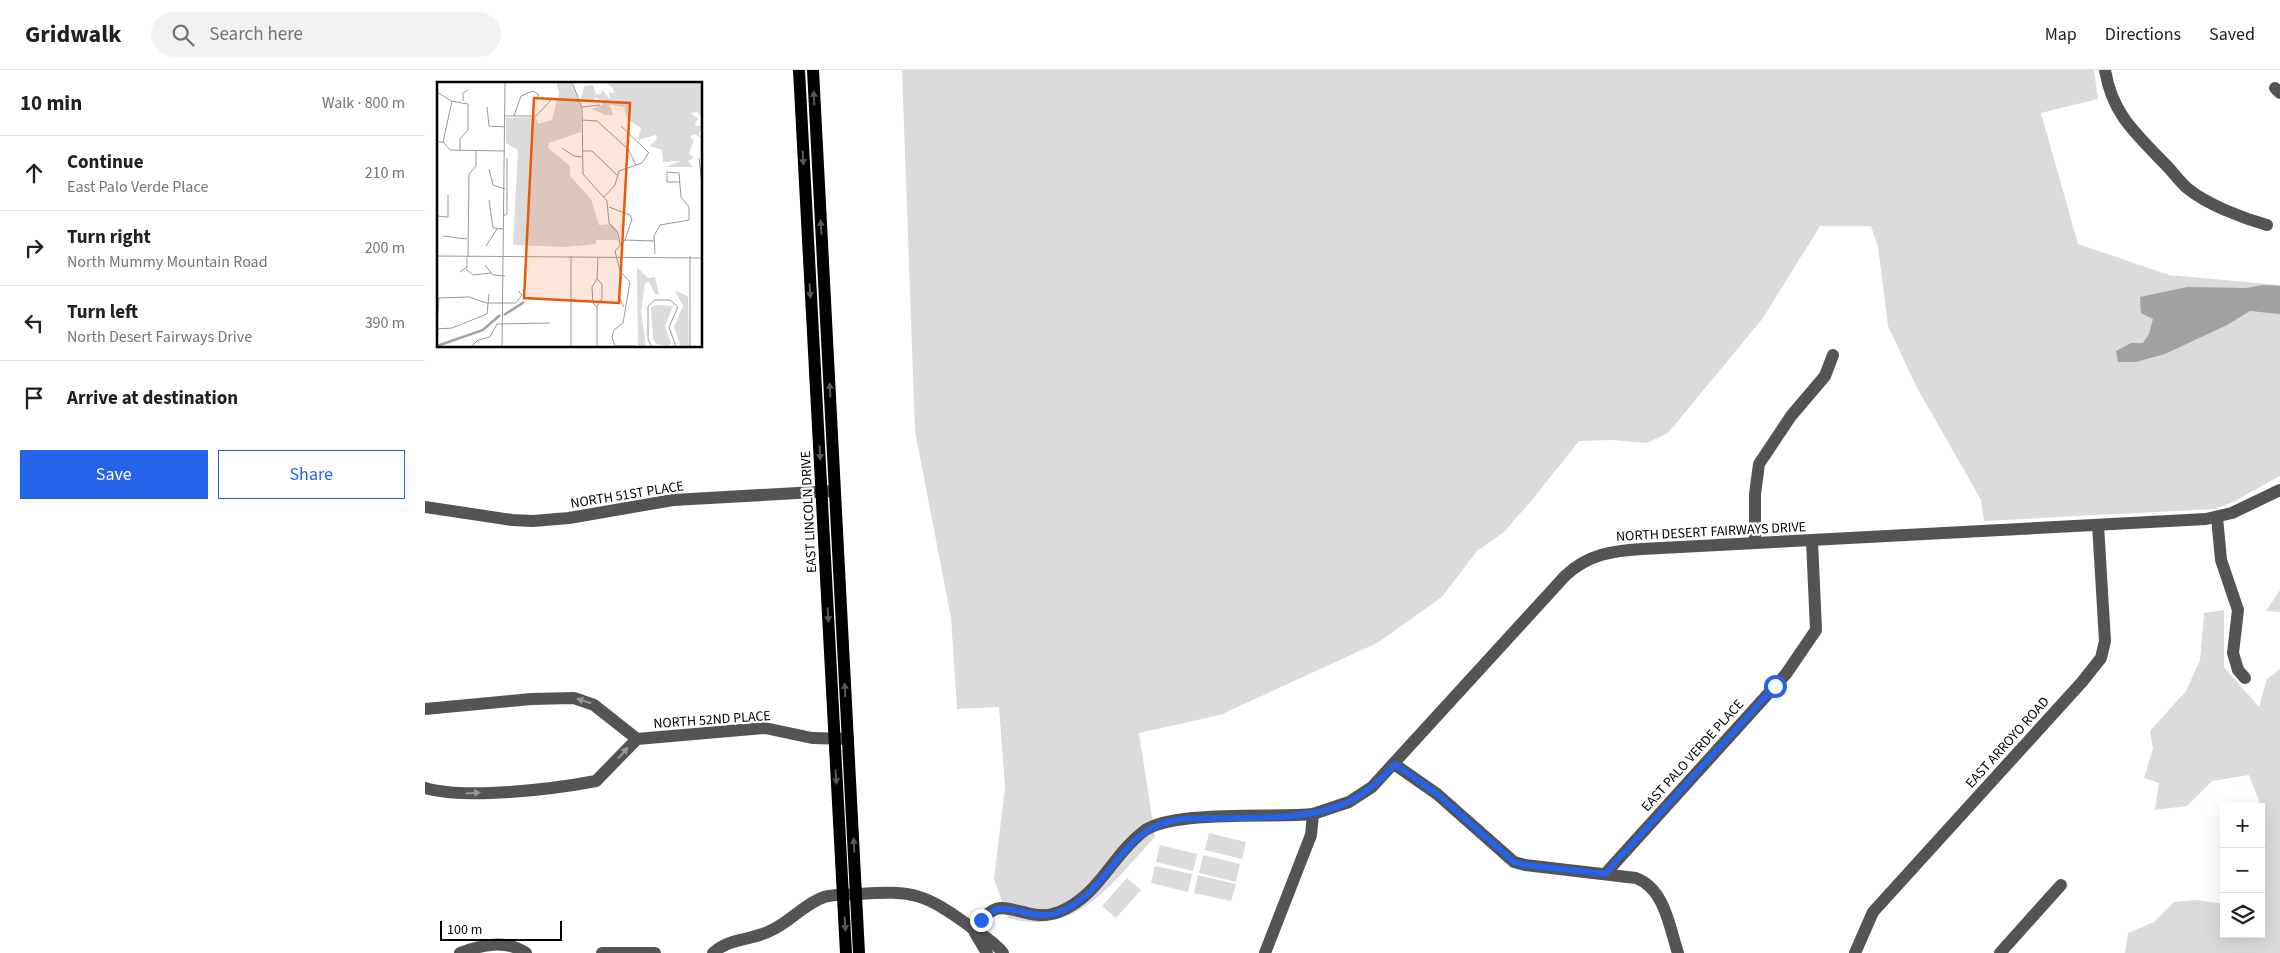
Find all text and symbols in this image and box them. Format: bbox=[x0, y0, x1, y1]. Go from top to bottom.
search box bbox=[151, 12, 501, 57]
text: Gridwalk bbox=[25, 17, 121, 52]
icon: search bbox=[169, 21, 197, 49]
text: Search here bbox=[209, 21, 303, 48]
text: Map bbox=[2045, 22, 2077, 47]
text: Directions bbox=[2105, 22, 2181, 47]
text: Saved bbox=[2209, 22, 2255, 47]
inset map bbox=[437, 82, 703, 348]
text: 10 min bbox=[20, 88, 82, 118]
one-way arrow bbox=[810, 90, 818, 106]
text: Walk · 800 m bbox=[322, 92, 405, 114]
text: Continue bbox=[67, 149, 144, 176]
one-way arrow bbox=[800, 150, 808, 166]
icon: ahead bbox=[20, 159, 48, 187]
text: 210 m bbox=[365, 162, 405, 184]
text: East Palo Verde Place bbox=[67, 176, 208, 198]
one-way arrow bbox=[817, 219, 825, 235]
text: Turn right bbox=[67, 224, 151, 251]
icon: right bbox=[20, 234, 48, 262]
text: 200 m bbox=[365, 237, 405, 259]
text: North Mummy Mountain Road bbox=[67, 251, 268, 273]
one-way arrow bbox=[807, 283, 815, 299]
text: Turn left bbox=[67, 299, 138, 326]
icon: left bbox=[20, 309, 48, 337]
text: 390 m bbox=[365, 312, 405, 334]
text: North Desert Fairways Drive bbox=[67, 326, 252, 348]
one-way arrow bbox=[826, 381, 834, 397]
icon: arrive bbox=[20, 384, 48, 412]
text: Arrive at destination bbox=[67, 385, 238, 412]
one-way arrow bbox=[816, 445, 824, 461]
button: Save bbox=[20, 450, 208, 499]
button: Share bbox=[218, 450, 405, 499]
street label: EAST LINCOLN DRIVE bbox=[796, 450, 822, 574]
street label: NORTH 51ST PLACE bbox=[569, 476, 685, 514]
street label: NORTH DESERT FAIRWAYS DRIVE bbox=[1616, 517, 1807, 547]
one-way arrow bbox=[824, 607, 832, 623]
route start bbox=[1764, 675, 1787, 698]
one-way arrow bbox=[841, 682, 849, 698]
street label: EAST ARROYO ROAD bbox=[1961, 693, 2054, 793]
street label: EAST PALO VERDE PLACE bbox=[1637, 695, 1749, 816]
one-way arrow bbox=[576, 697, 591, 705]
street label: NORTH 52ND PLACE bbox=[653, 706, 771, 734]
one-way arrow bbox=[617, 746, 628, 759]
one-way arrow bbox=[833, 770, 841, 786]
one-way arrow bbox=[465, 788, 481, 796]
map controls bbox=[2220, 803, 2265, 938]
button: + bbox=[2220, 803, 2265, 848]
one-way arrow bbox=[849, 837, 857, 853]
button: − bbox=[2220, 848, 2265, 893]
button: layers bbox=[2220, 893, 2265, 938]
route end bbox=[970, 909, 993, 932]
one-way arrow bbox=[841, 916, 849, 932]
scale bar bbox=[440, 918, 563, 941]
text: 100 m bbox=[447, 920, 482, 940]

